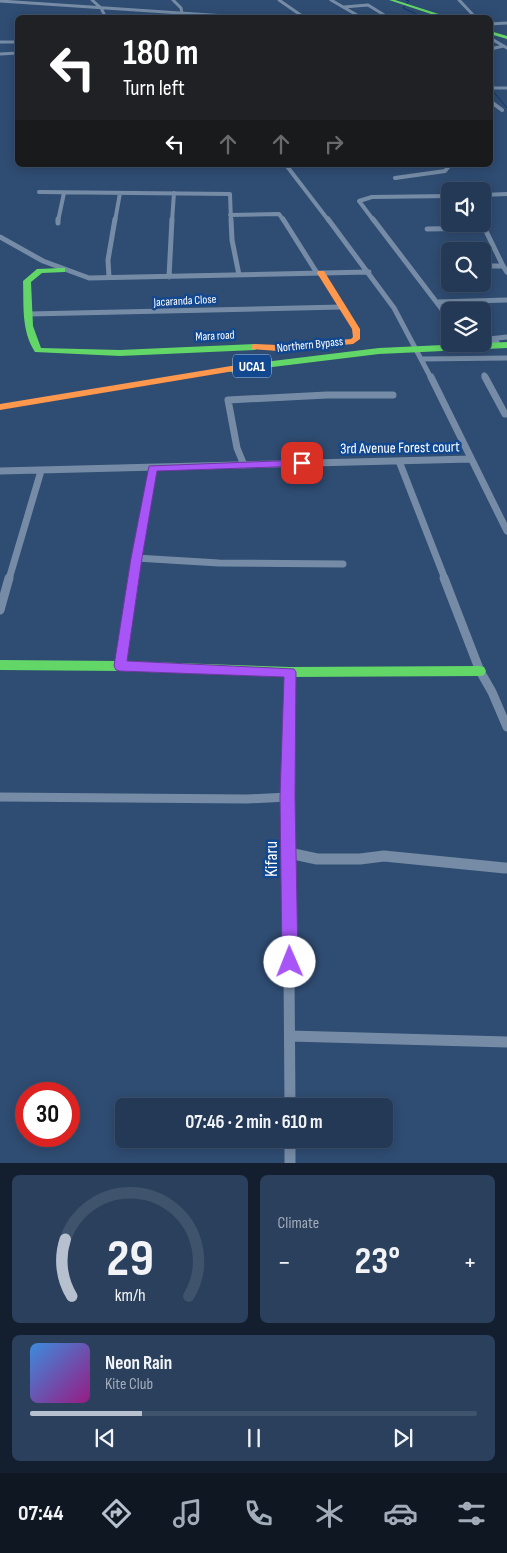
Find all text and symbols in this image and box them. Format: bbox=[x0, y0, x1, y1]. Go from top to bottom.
text: 180 m bbox=[123, 32, 199, 75]
icon: left bbox=[40, 35, 105, 100]
text: Turn left bbox=[123, 75, 185, 102]
icon: left bbox=[161, 130, 189, 158]
icon: ahead bbox=[214, 130, 242, 158]
icon: ahead bbox=[267, 130, 295, 158]
icon: right bbox=[320, 130, 348, 158]
map controls bbox=[441, 182, 491, 352]
button: sound bbox=[441, 182, 491, 232]
button: search bbox=[441, 242, 491, 292]
street label: Jacaranda Close bbox=[152, 292, 217, 310]
button: layers bbox=[441, 302, 491, 352]
street label: Mara road bbox=[195, 327, 235, 345]
street label: Northern Bypass bbox=[276, 334, 344, 356]
road number: UCA1 bbox=[233, 354, 271, 378]
street label: 3rd Avenue Forest court bbox=[340, 437, 460, 459]
pin bbox=[281, 442, 323, 484]
icon: arrive bbox=[288, 449, 316, 477]
street label: Kifaru bbox=[261, 841, 282, 877]
position arrow bbox=[263, 935, 315, 987]
speed limit sign: 30 bbox=[15, 1082, 80, 1147]
text: 07:46 · 2 min · 610 m bbox=[185, 1111, 323, 1134]
text: Climate bbox=[278, 1214, 319, 1233]
text: 29 bbox=[106, 1228, 153, 1291]
text: 23° bbox=[354, 1239, 400, 1284]
text: − bbox=[278, 1246, 291, 1279]
text: + bbox=[463, 1246, 477, 1279]
text: km/h bbox=[114, 1285, 145, 1306]
text: Neon Rain bbox=[105, 1352, 172, 1375]
text: Kite Club bbox=[105, 1375, 153, 1394]
icon: previous bbox=[91, 1424, 119, 1452]
icon: pause bbox=[240, 1424, 268, 1452]
icon: next bbox=[389, 1424, 417, 1452]
icon: directions bbox=[99, 1496, 134, 1531]
icon: music bbox=[170, 1496, 205, 1531]
icon: phone bbox=[241, 1496, 276, 1531]
icon: climate bbox=[312, 1496, 347, 1531]
icon: car bbox=[383, 1496, 418, 1531]
icon: filters bbox=[454, 1496, 489, 1531]
text: 07:44 bbox=[18, 1500, 63, 1527]

